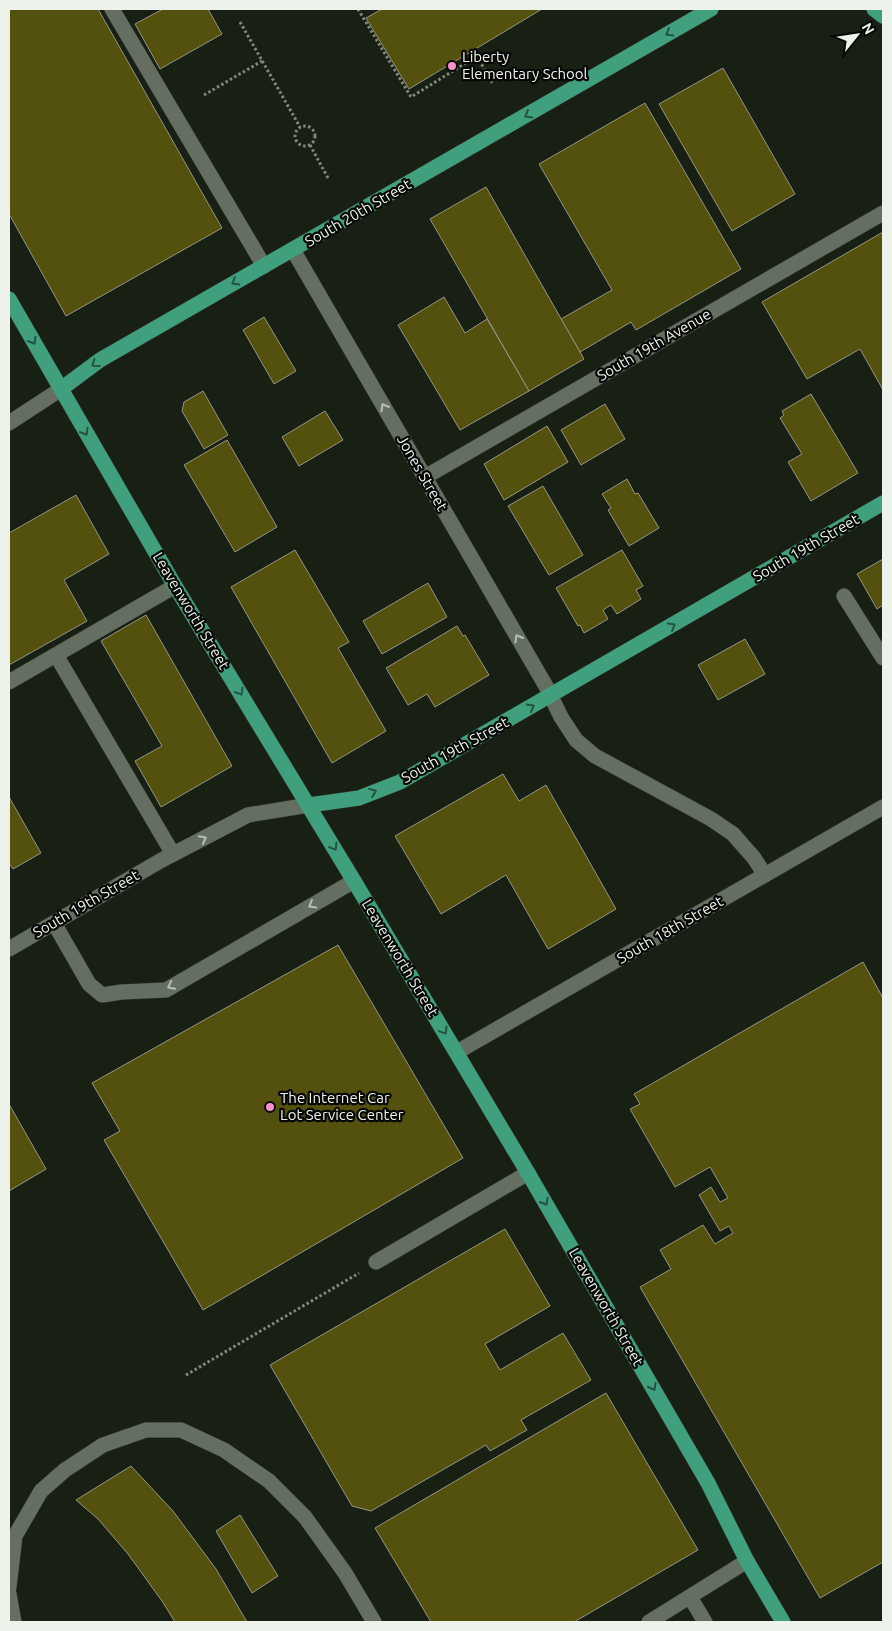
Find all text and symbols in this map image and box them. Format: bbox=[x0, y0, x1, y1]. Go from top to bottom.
north arrow bbox=[832, 10, 882, 60]
text: N bbox=[859, 20, 878, 37]
one-way arrow bbox=[665, 27, 674, 37]
place label: Liberty Elementary School bbox=[462, 48, 588, 82]
marker: Liberty Elementary School bbox=[446, 60, 458, 72]
one-way arrow bbox=[525, 109, 534, 119]
street label: South 20th Street bbox=[302, 175, 414, 250]
one-way arrow bbox=[232, 276, 241, 286]
street label: South 19th Avenue bbox=[594, 305, 714, 384]
one-way arrow bbox=[27, 336, 37, 345]
one-way arrow bbox=[91, 358, 101, 367]
one-way arrow bbox=[381, 403, 391, 412]
one-way arrow bbox=[79, 426, 89, 435]
street label: Jones Street bbox=[394, 432, 451, 514]
street label: South 19th Street bbox=[750, 510, 862, 585]
street label: Leavenworth Street bbox=[150, 549, 233, 672]
one-way arrow bbox=[667, 622, 676, 632]
one-way arrow bbox=[515, 635, 525, 644]
one-way arrow bbox=[233, 686, 243, 695]
one-way arrow bbox=[526, 704, 535, 714]
street label: South 19th Street bbox=[398, 713, 511, 786]
one-way arrow bbox=[368, 788, 377, 799]
one-way arrow bbox=[198, 835, 207, 845]
one-way arrow bbox=[327, 841, 337, 850]
street label: South 19th Street bbox=[30, 866, 142, 941]
street label: South 18th Street bbox=[614, 892, 726, 967]
street label: Leavenworth Street bbox=[359, 896, 442, 1019]
one-way arrow bbox=[309, 899, 318, 909]
one-way arrow bbox=[168, 980, 177, 990]
one-way arrow bbox=[438, 1026, 448, 1035]
place label: The Internet Car Lot Service Center bbox=[280, 1089, 404, 1123]
marker: The Internet Car Lot Service Center bbox=[264, 1101, 276, 1113]
one-way arrow bbox=[538, 1196, 548, 1205]
street label: Leavenworth Street bbox=[566, 1245, 647, 1369]
one-way arrow bbox=[646, 1382, 656, 1391]

